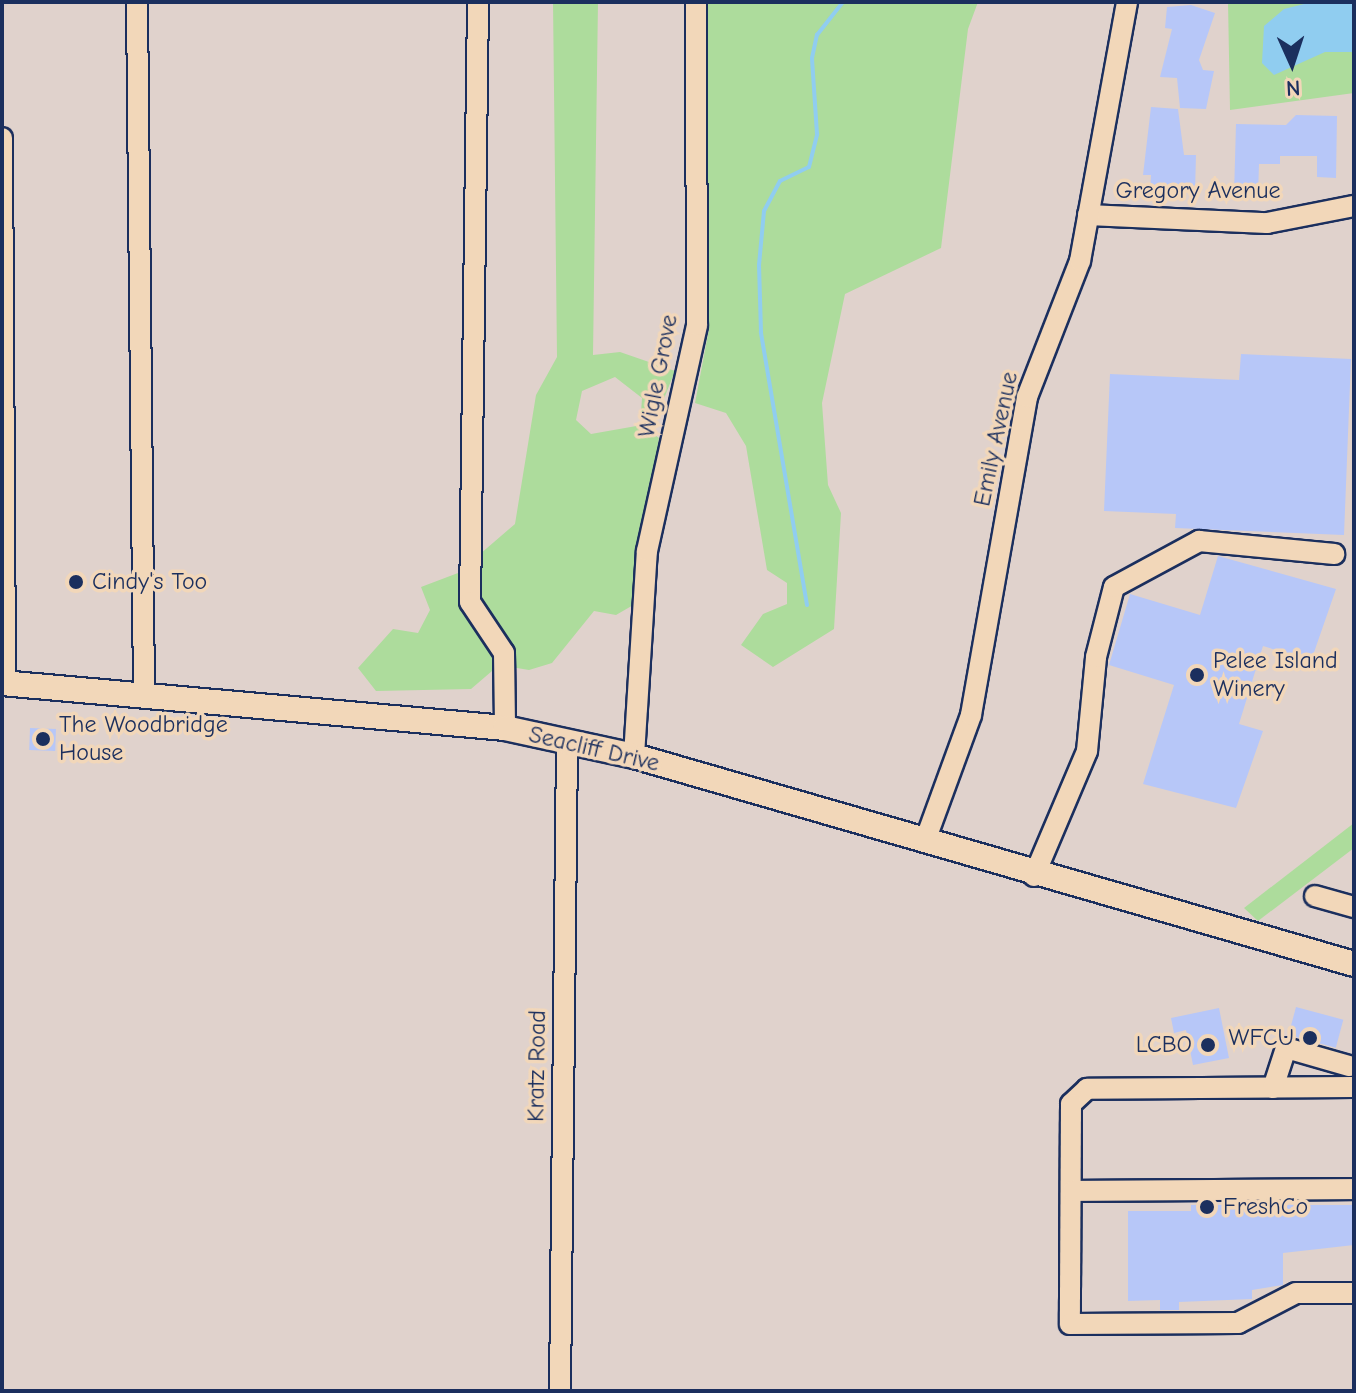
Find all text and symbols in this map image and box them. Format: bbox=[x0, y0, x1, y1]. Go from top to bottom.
north arrow bbox=[1252, 24, 1332, 104]
text: N bbox=[1285, 75, 1301, 101]
street label: Gregory Avenue bbox=[1115, 177, 1281, 205]
street label: Wigle Grove bbox=[632, 312, 684, 440]
street label: Emily Avenue bbox=[968, 369, 1024, 509]
place label: Cindy's Too bbox=[92, 568, 207, 596]
marker: Cindy's Too bbox=[67, 573, 85, 591]
place label: Pelee Island Winery bbox=[1213, 647, 1338, 703]
marker: Pelee Island Winery bbox=[1188, 666, 1206, 684]
place label: The Woodbridge House bbox=[59, 711, 228, 767]
street label: Seacliff Drive bbox=[526, 720, 662, 778]
marker: The Woodbridge House bbox=[34, 730, 52, 748]
street label: Kratz Road bbox=[522, 1010, 552, 1122]
place label: WFCU bbox=[1229, 1024, 1294, 1052]
marker: WFCU bbox=[1301, 1029, 1319, 1047]
place label: LCBO bbox=[1136, 1031, 1192, 1059]
marker: LCBO bbox=[1199, 1036, 1217, 1054]
place label: FreshCo bbox=[1223, 1193, 1308, 1221]
marker: FreshCo bbox=[1198, 1198, 1216, 1216]

